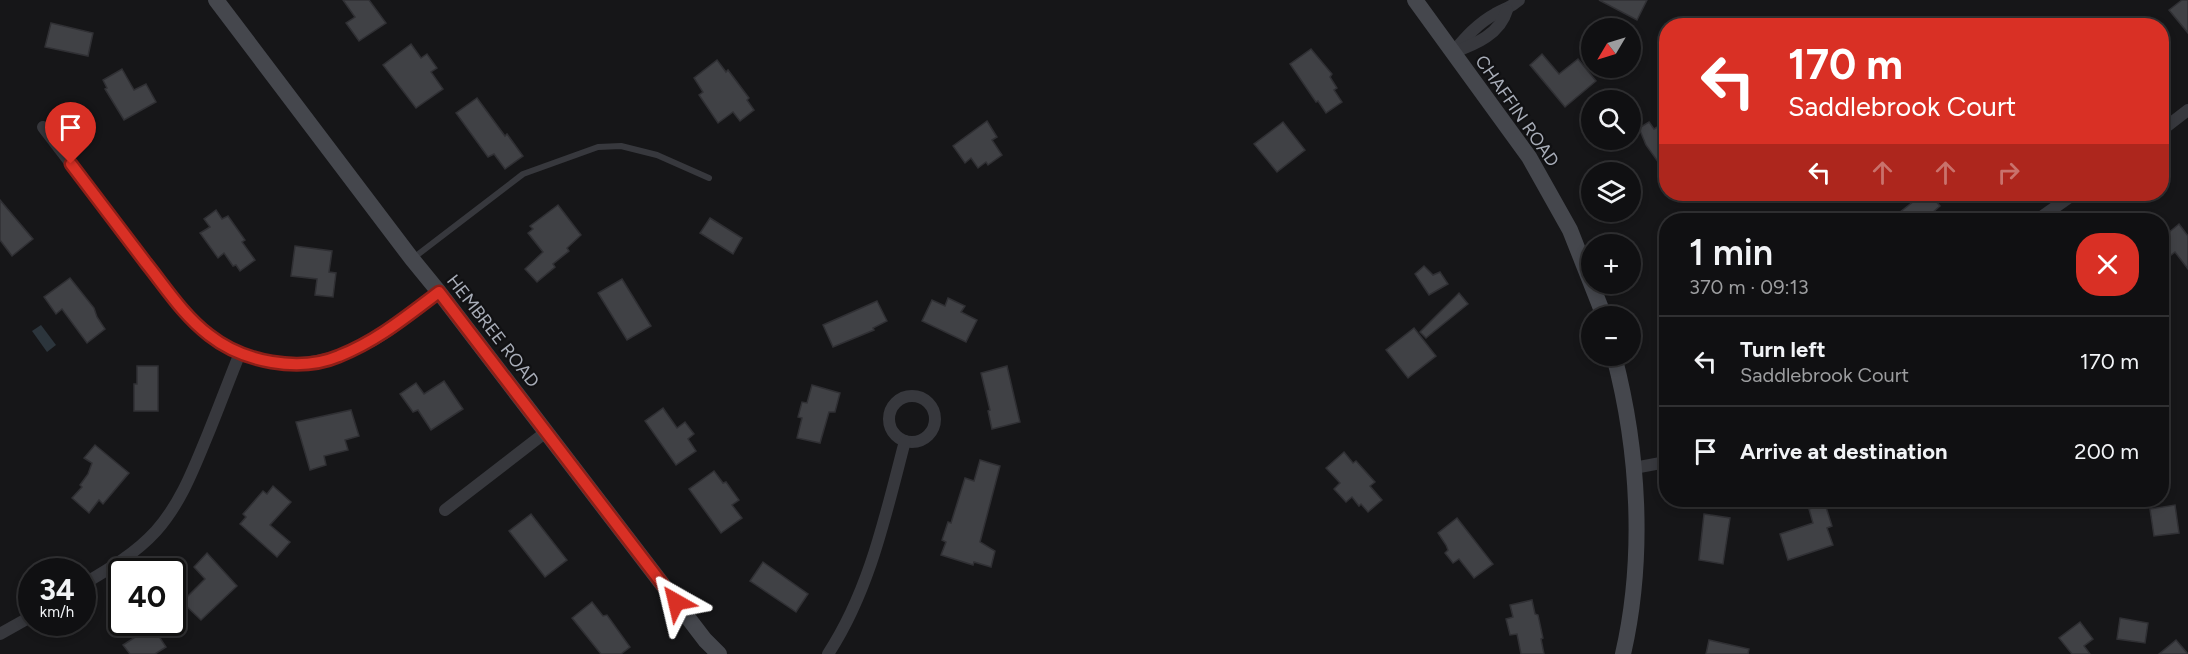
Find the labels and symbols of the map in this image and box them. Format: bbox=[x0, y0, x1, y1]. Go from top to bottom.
north arrow bbox=[1581, 18, 1641, 78]
street label: CHAFFIN ROAD bbox=[1470, 51, 1564, 171]
pin bbox=[45, 102, 96, 164]
street label: HEMBREE ROAD bbox=[442, 270, 544, 392]
speed limit sign: 40 bbox=[108, 558, 186, 636]
position arrow bbox=[644, 570, 708, 634]

